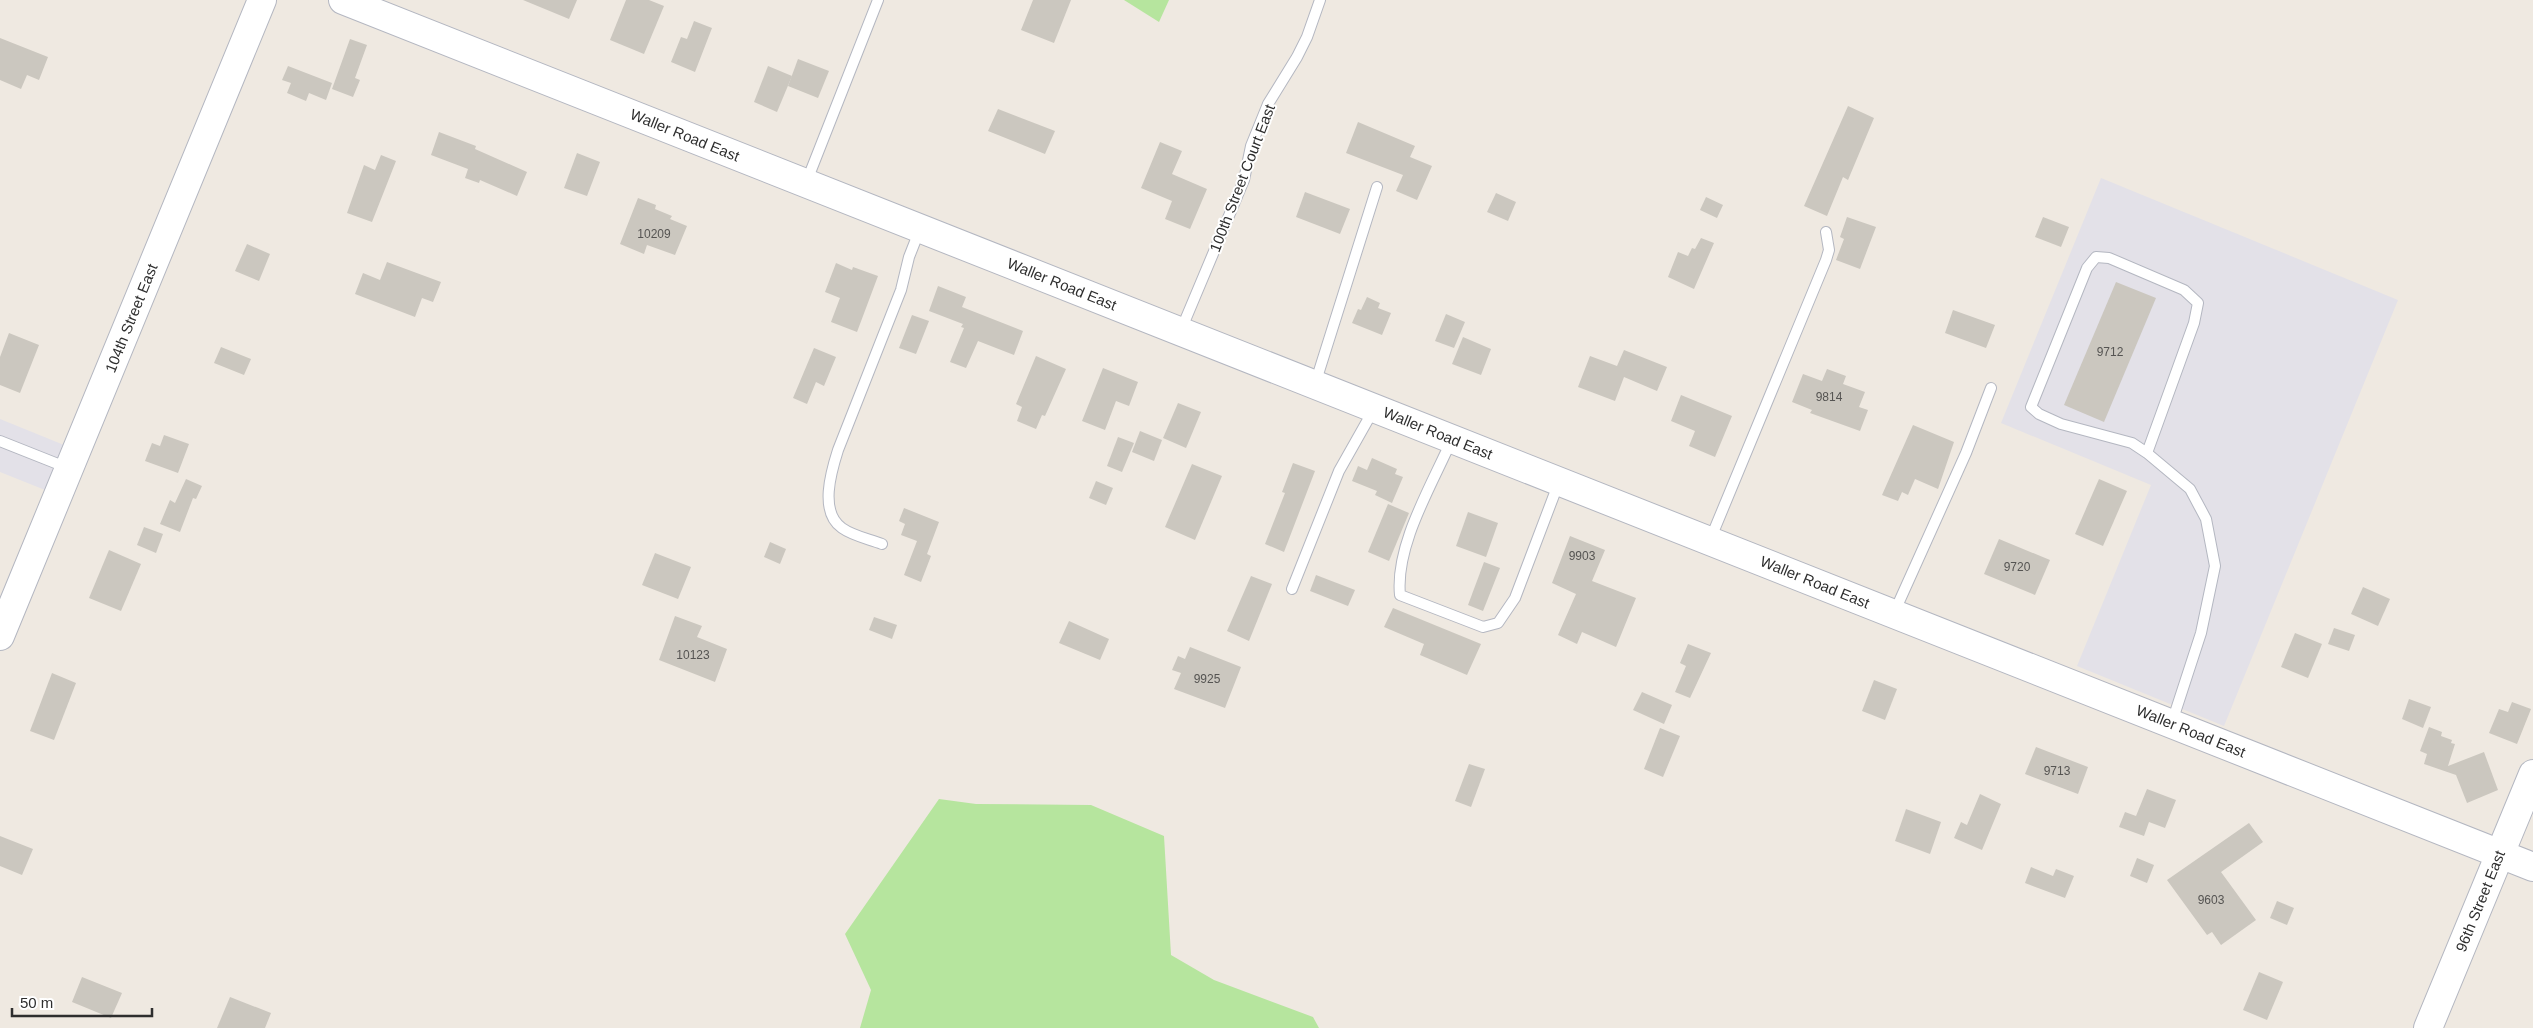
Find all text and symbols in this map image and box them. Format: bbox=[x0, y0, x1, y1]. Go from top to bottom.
street label: 100th Street Court East bbox=[1206, 101, 1278, 254]
street label: Waller Road East bbox=[628, 105, 743, 165]
house number: 10209 bbox=[637, 227, 671, 241]
street label: Waller Road East bbox=[1005, 254, 1120, 314]
street label: 104th Street East bbox=[101, 260, 161, 375]
house number: 9712 bbox=[2097, 345, 2124, 359]
house number: 9814 bbox=[1816, 390, 1843, 404]
street label: Waller Road East bbox=[1381, 403, 1496, 463]
house number: 9903 bbox=[1569, 549, 1596, 563]
street label: Waller Road East bbox=[1758, 552, 1873, 612]
house number: 9720 bbox=[2004, 560, 2031, 574]
house number: 10123 bbox=[676, 648, 710, 662]
house number: 9925 bbox=[1194, 672, 1221, 686]
street label: Waller Road East bbox=[2134, 701, 2249, 761]
house number: 9713 bbox=[2044, 764, 2071, 778]
street label: 96th Street East bbox=[2452, 847, 2508, 954]
house number: 9603 bbox=[2198, 893, 2225, 907]
scale bar bbox=[12, 986, 152, 1018]
text: 50 m bbox=[20, 994, 53, 1011]

